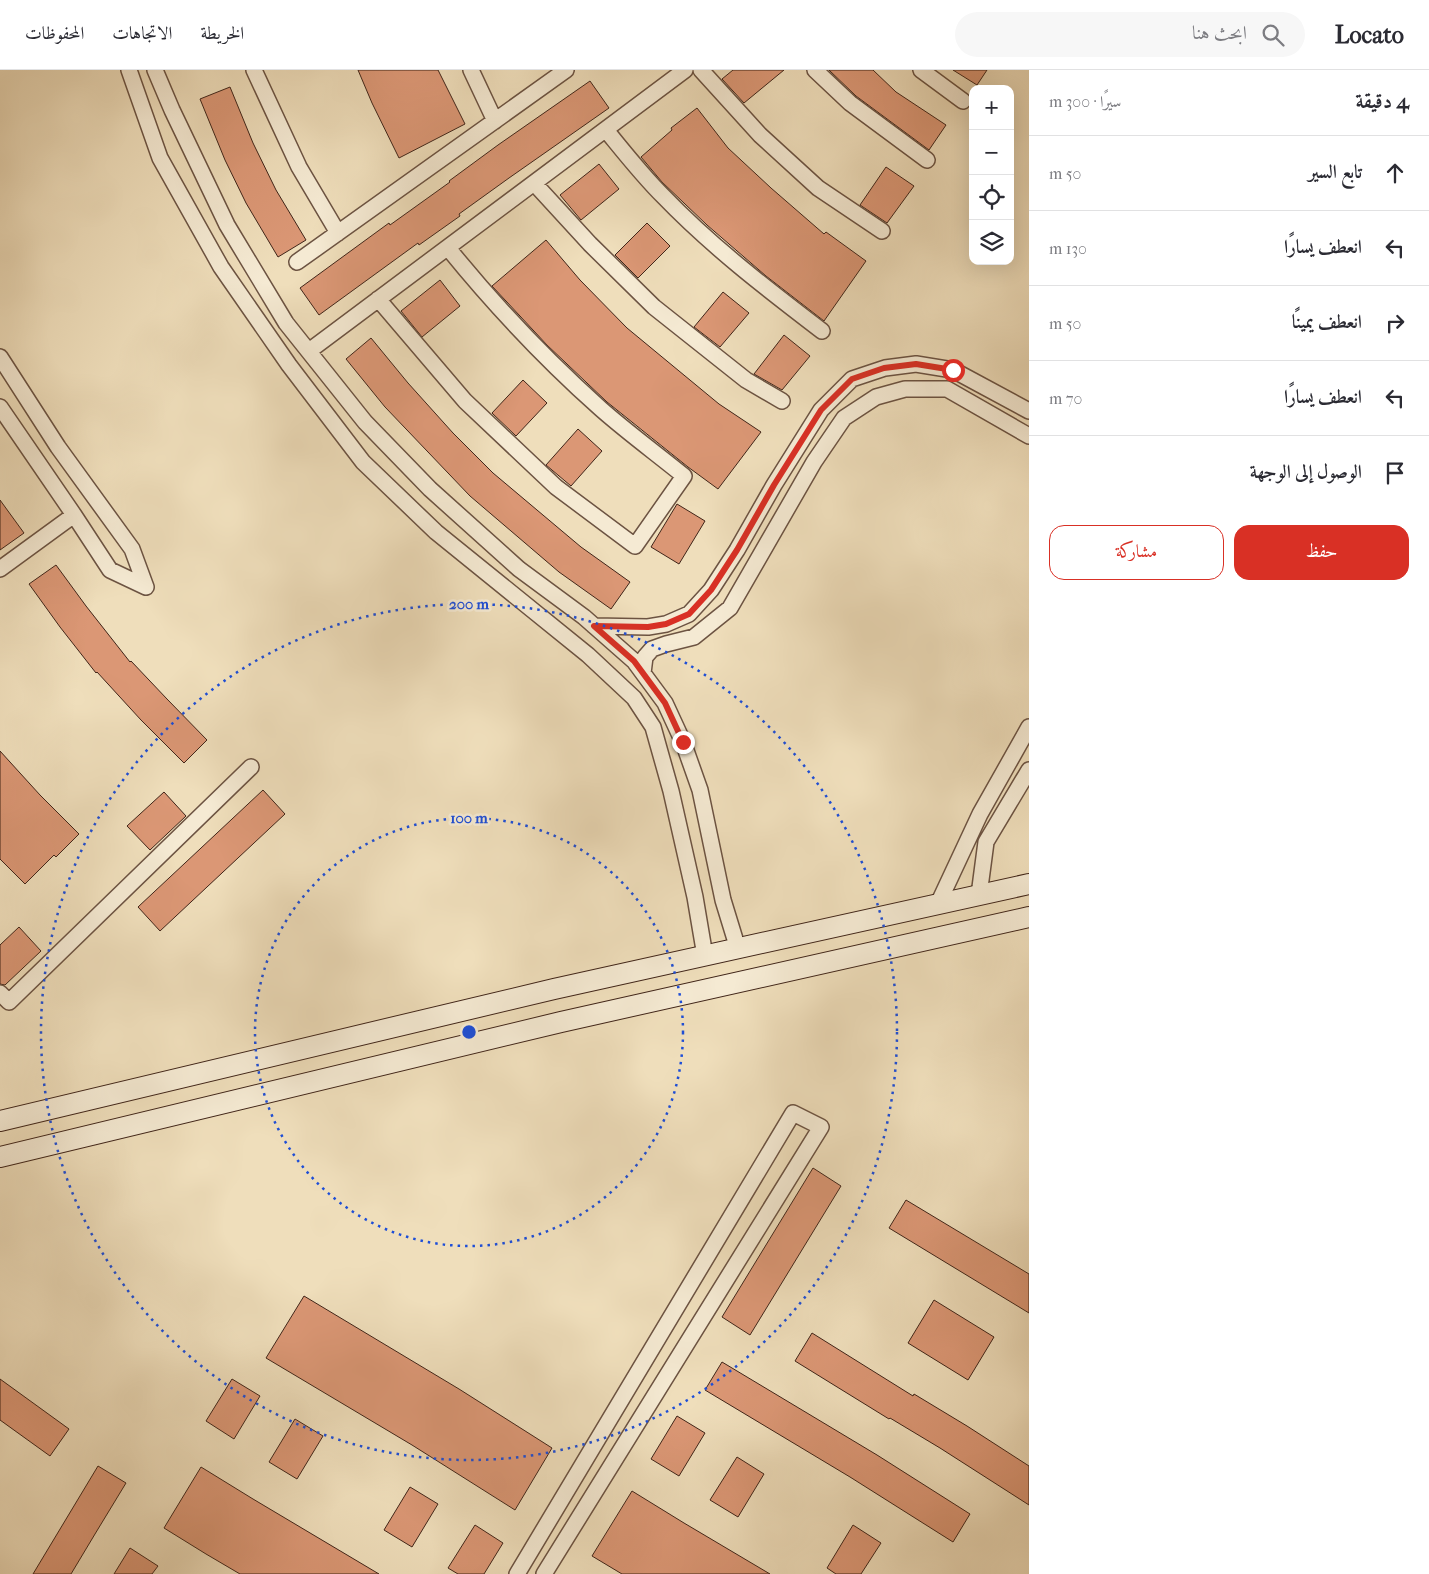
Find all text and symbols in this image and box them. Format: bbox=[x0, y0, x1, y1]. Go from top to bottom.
search box bbox=[955, 12, 1305, 57]
icon: search bbox=[1259, 21, 1287, 49]
text: Locato bbox=[1335, 21, 1404, 49]
text: ابحث هنا bbox=[1192, 22, 1247, 44]
text: المحفوظات bbox=[25, 23, 84, 44]
text: الاتجاهات bbox=[112, 23, 172, 44]
text: الخريطة bbox=[200, 23, 244, 44]
map controls bbox=[969, 85, 1014, 265]
button: + bbox=[969, 85, 1014, 130]
text: 4 دقيقة bbox=[1355, 89, 1409, 113]
text: سيرًا · 300 m bbox=[1049, 92, 1121, 111]
button: − bbox=[969, 130, 1014, 175]
icon: ahead bbox=[1381, 159, 1409, 187]
text: تابع السير bbox=[1308, 161, 1362, 183]
text: 50 m bbox=[1049, 164, 1081, 183]
button: locate bbox=[969, 175, 1014, 220]
button: layers bbox=[969, 220, 1014, 265]
icon: left bbox=[1381, 234, 1409, 262]
text: انعطف يسارًا bbox=[1284, 236, 1362, 258]
text: 130 m bbox=[1049, 239, 1087, 258]
icon: right bbox=[1381, 309, 1409, 337]
text: انعطف يمينًا bbox=[1292, 311, 1362, 333]
text: 50 m bbox=[1049, 314, 1081, 333]
route start bbox=[942, 359, 965, 382]
icon: left bbox=[1381, 384, 1409, 412]
text: انعطف يسارًا bbox=[1284, 386, 1362, 408]
text: 70 m bbox=[1049, 389, 1082, 408]
icon: arrive bbox=[1381, 459, 1409, 487]
text: الوصول إلى الوجهة bbox=[1250, 461, 1362, 483]
button: مشاركة bbox=[1049, 525, 1224, 580]
button: حفظ bbox=[1234, 525, 1409, 580]
text: 200 m bbox=[449, 595, 489, 613]
route end bbox=[672, 731, 695, 754]
text: 100 m bbox=[450, 809, 488, 827]
centre of rings bbox=[460, 1023, 478, 1041]

